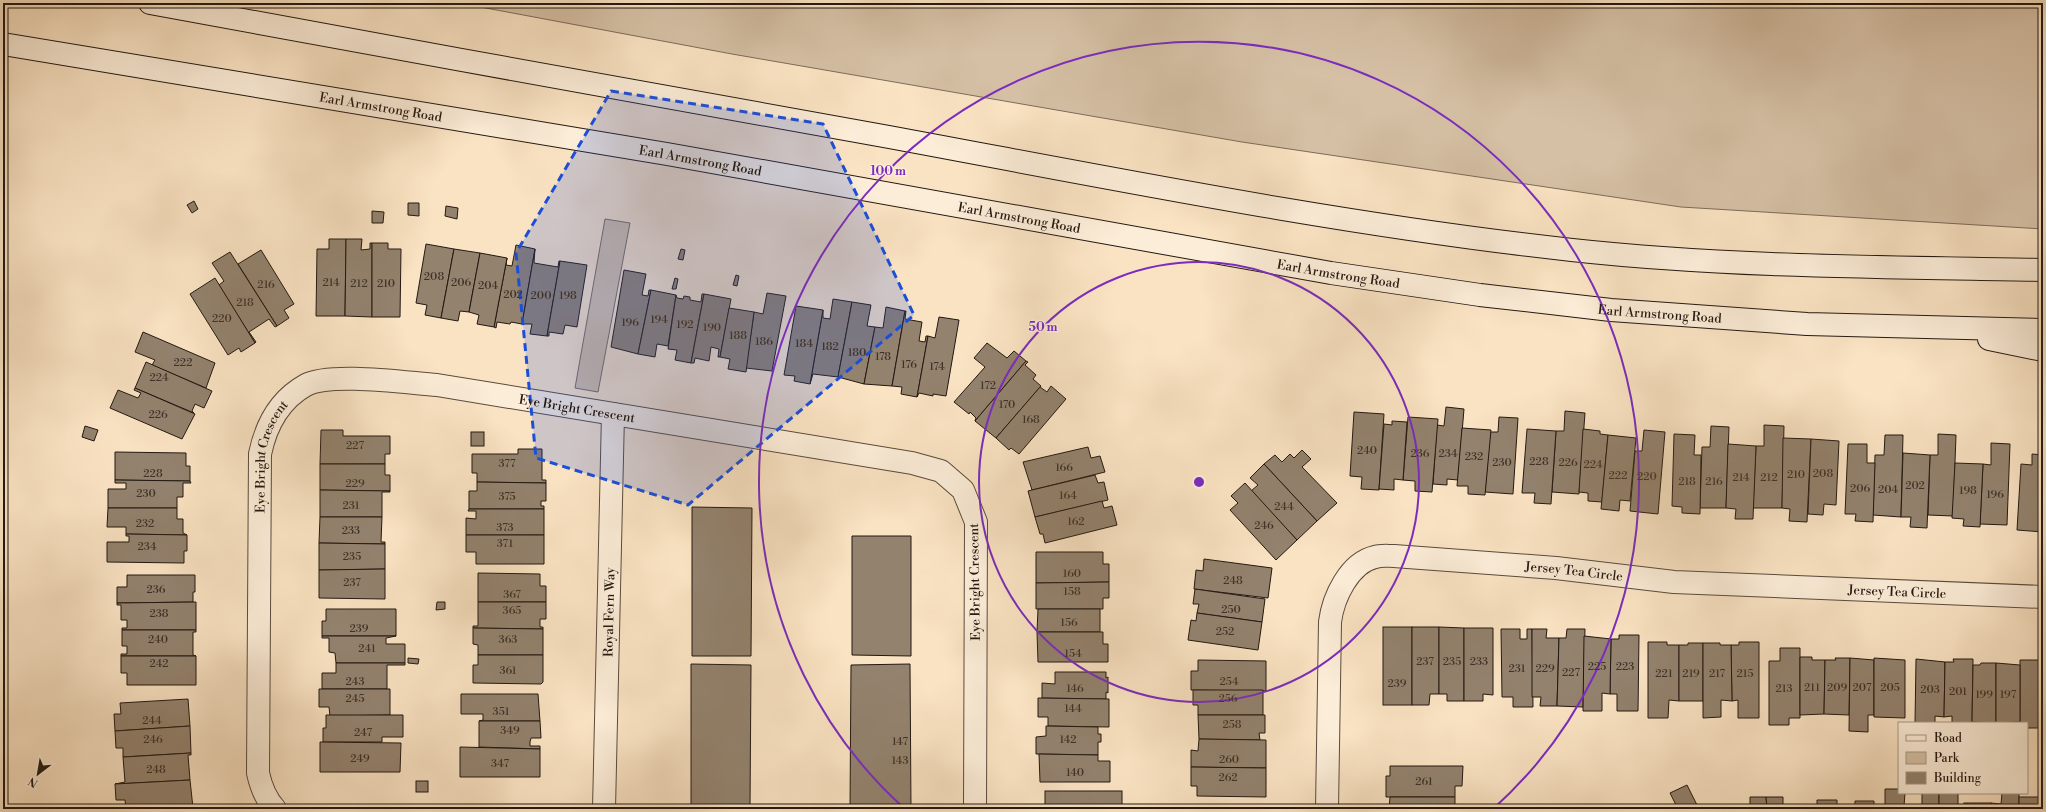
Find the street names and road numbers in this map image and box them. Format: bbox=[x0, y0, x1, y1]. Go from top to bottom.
street label: Earl Armstrong Road bbox=[318, 90, 444, 126]
street label: Earl Armstrong Road bbox=[638, 142, 763, 180]
street label: Earl Armstrong Road bbox=[957, 199, 1082, 237]
street label: Earl Armstrong Road bbox=[1276, 256, 1401, 292]
street label: Earl Armstrong Road bbox=[1597, 302, 1723, 327]
street label: Eye Bright Crescent bbox=[518, 392, 637, 426]
street label: Eye Bright Crescent bbox=[253, 397, 292, 513]
street label: Eye Bright Crescent bbox=[966, 523, 984, 641]
street label: Jersey Tea Circle bbox=[1523, 559, 1624, 585]
street label: Royal Fern Way bbox=[600, 566, 619, 657]
street label: Jersey Tea Circle bbox=[1847, 582, 1947, 602]

